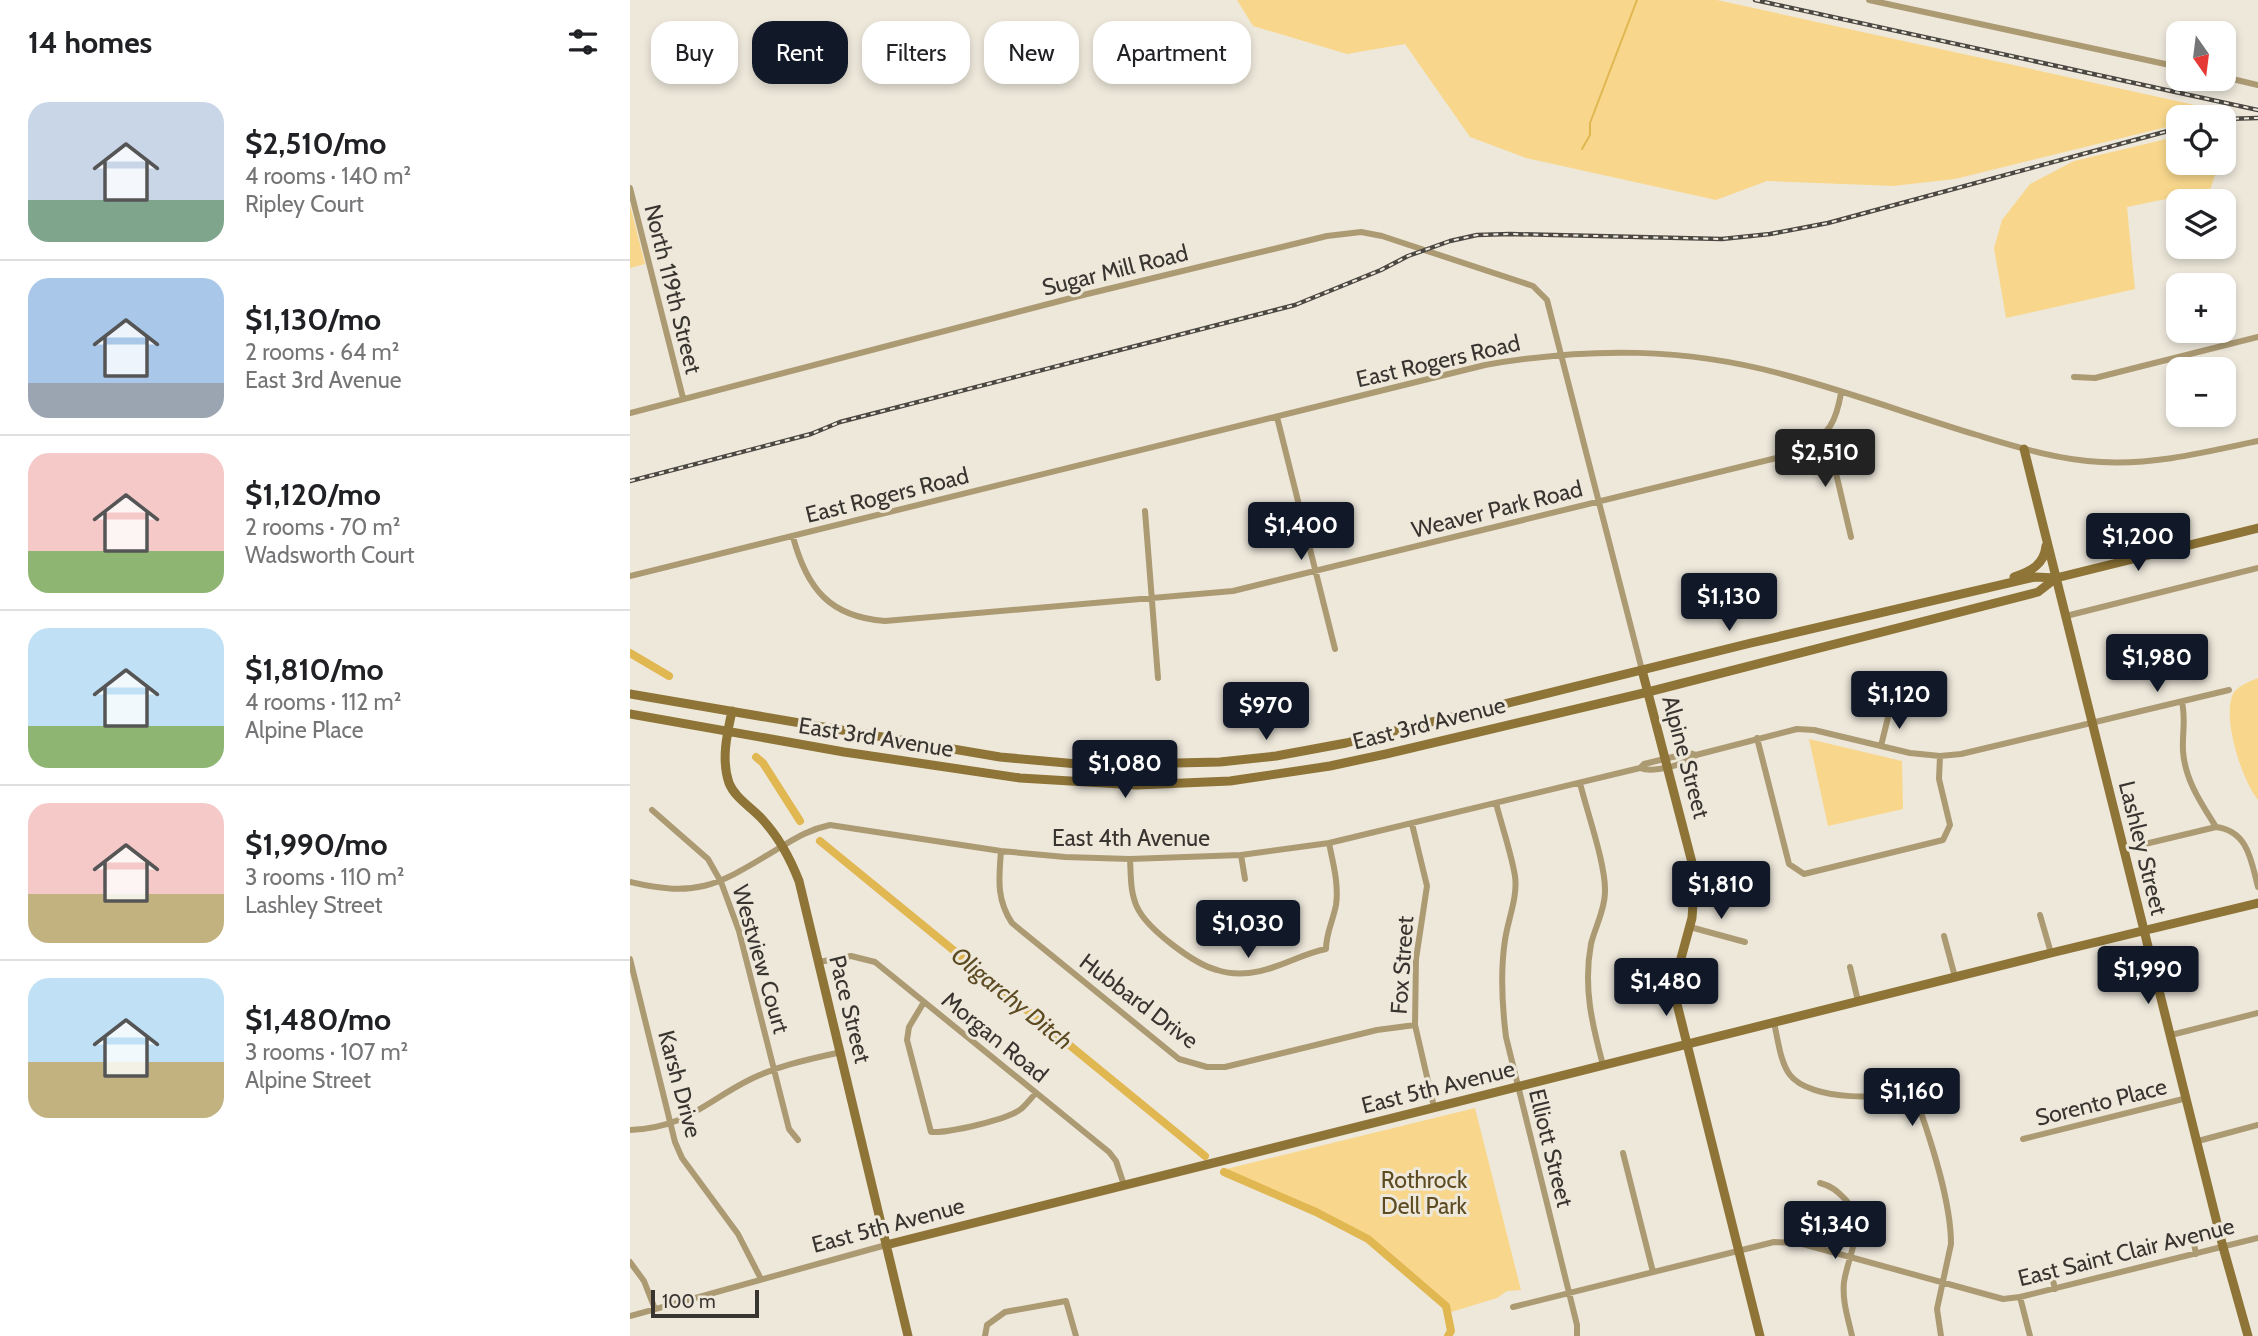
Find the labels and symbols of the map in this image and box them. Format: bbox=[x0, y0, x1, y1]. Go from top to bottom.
north arrow bbox=[2166, 21, 2236, 91]
street label: North 119th Street bbox=[638, 201, 708, 377]
street label: Sugar Mill Road bbox=[1039, 238, 1191, 302]
street label: East Rogers Road bbox=[1353, 329, 1523, 393]
pin: $2,510 bbox=[1768, 430, 1882, 489]
street label: East Rogers Road bbox=[802, 461, 972, 529]
street label: Weaver Park Road bbox=[1409, 474, 1585, 544]
pin: $1,400 bbox=[1244, 503, 1358, 562]
pin: $1,200 bbox=[2081, 514, 2195, 573]
pin: $1,130 bbox=[1672, 574, 1786, 633]
pin: $1,980 bbox=[2100, 634, 2214, 694]
pin: $1,120 bbox=[1842, 672, 1956, 731]
pin: $970 bbox=[1225, 682, 1307, 742]
street label: East 3rd Avenue bbox=[1350, 690, 1509, 756]
street label: Alpine Street bbox=[1656, 693, 1716, 822]
street label: East 3rd Avenue bbox=[797, 711, 956, 763]
pin: $1,080 bbox=[1068, 740, 1182, 800]
street label: Lashley Street bbox=[2113, 778, 2173, 918]
street label: East 4th Avenue bbox=[1052, 824, 1210, 852]
pin: $1,810 bbox=[1664, 862, 1778, 921]
street label: Westview Court bbox=[726, 881, 796, 1037]
pin: $1,030 bbox=[1191, 900, 1305, 960]
street label: Fox Street bbox=[1385, 915, 1419, 1015]
water label: Oligarchy Ditch bbox=[946, 940, 1078, 1056]
pin: $1,990 bbox=[2091, 946, 2205, 1006]
street label: Hubbard Drive bbox=[1074, 947, 1204, 1055]
street label: Pace Street bbox=[823, 952, 877, 1066]
pin: $1,480 bbox=[1609, 958, 1723, 1018]
street label: Morgan Road bbox=[936, 986, 1054, 1088]
street label: Karsh Drive bbox=[652, 1027, 708, 1141]
street label: East 5th Avenue bbox=[1358, 1054, 1518, 1120]
pin: $1,160 bbox=[1855, 1068, 1969, 1128]
street label: Sorento Place bbox=[2032, 1072, 2170, 1132]
street label: Elliott Street bbox=[1523, 1086, 1579, 1210]
park label: Rothrock Dell Park bbox=[1381, 1166, 1468, 1220]
street label: East 5th Avenue bbox=[809, 1191, 968, 1259]
pin: $1,340 bbox=[1778, 1202, 1892, 1261]
street label: East Saint Clair Avenue bbox=[2015, 1212, 2237, 1292]
scale bar bbox=[651, 1287, 760, 1319]

